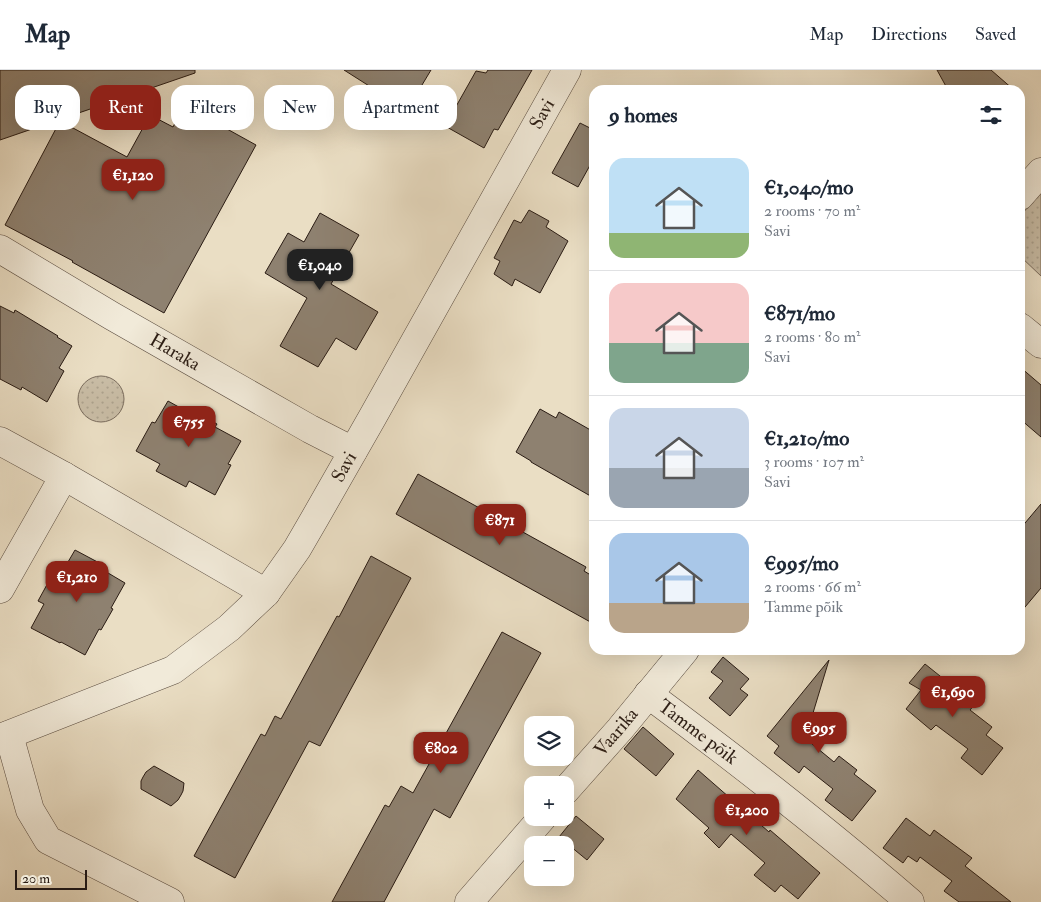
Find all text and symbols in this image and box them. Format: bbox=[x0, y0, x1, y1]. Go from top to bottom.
text: Map bbox=[25, 19, 70, 50]
text: Map bbox=[810, 23, 843, 46]
text: Directions bbox=[871, 23, 947, 46]
text: Saved bbox=[975, 23, 1016, 46]
chip: Buy bbox=[15, 85, 80, 130]
chip: Rent bbox=[90, 85, 161, 130]
chip: Filters bbox=[171, 85, 254, 130]
chip: New bbox=[264, 85, 334, 130]
chip: Apartment bbox=[344, 85, 457, 130]
street label: Savi bbox=[524, 94, 560, 134]
icon: filters bbox=[977, 101, 1005, 129]
text: 9 homes bbox=[609, 102, 678, 129]
pin: €1,120 bbox=[92, 158, 174, 201]
text: €1,120 bbox=[113, 165, 153, 185]
text: €1,040/mo bbox=[764, 174, 853, 201]
icon: home bbox=[649, 178, 709, 238]
text: 2 rooms · 70 m² bbox=[764, 201, 860, 221]
text: Savi bbox=[764, 221, 790, 241]
pin: €1,040 bbox=[279, 248, 361, 291]
text: €1,040 bbox=[298, 255, 342, 275]
text: €871/mo bbox=[764, 300, 835, 327]
icon: home bbox=[649, 303, 709, 363]
text: 2 rooms · 80 m² bbox=[764, 327, 861, 347]
street label: Haraka bbox=[145, 328, 205, 376]
text: Savi bbox=[764, 347, 790, 367]
pin: €755 bbox=[159, 406, 219, 448]
text: €755 bbox=[174, 412, 204, 432]
text: €1,210/mo bbox=[764, 425, 849, 452]
icon: home bbox=[649, 428, 709, 488]
street label: Savi bbox=[326, 447, 362, 487]
text: 3 rooms · 107 m² bbox=[764, 452, 864, 472]
text: Savi bbox=[764, 472, 790, 492]
pin: €871 bbox=[470, 504, 530, 546]
text: €871 bbox=[485, 510, 515, 530]
text: €995/mo bbox=[764, 550, 839, 577]
icon: home bbox=[649, 553, 709, 613]
pin: €1,210 bbox=[36, 560, 118, 603]
text: €1,210 bbox=[57, 567, 97, 587]
text: 2 rooms · 66 m² bbox=[764, 577, 861, 597]
text: Tamme põik bbox=[764, 597, 843, 617]
pin: €1,690 bbox=[912, 676, 994, 718]
text: €1,690 bbox=[931, 682, 975, 702]
street label: Tamme põik bbox=[653, 694, 743, 771]
street label: Vaarika bbox=[589, 703, 643, 761]
pin: €995 bbox=[789, 712, 849, 754]
map controls bbox=[524, 716, 574, 886]
button: layers bbox=[524, 716, 574, 766]
text: €995 bbox=[803, 718, 835, 738]
pin: €802 bbox=[411, 732, 471, 774]
text: €802 bbox=[424, 738, 458, 758]
button: + bbox=[524, 776, 574, 826]
pin: €1,200 bbox=[706, 794, 788, 836]
text: €1,200 bbox=[725, 800, 769, 820]
button: − bbox=[524, 836, 574, 886]
scale bar bbox=[15, 867, 88, 890]
text: 20 m bbox=[22, 870, 50, 887]

